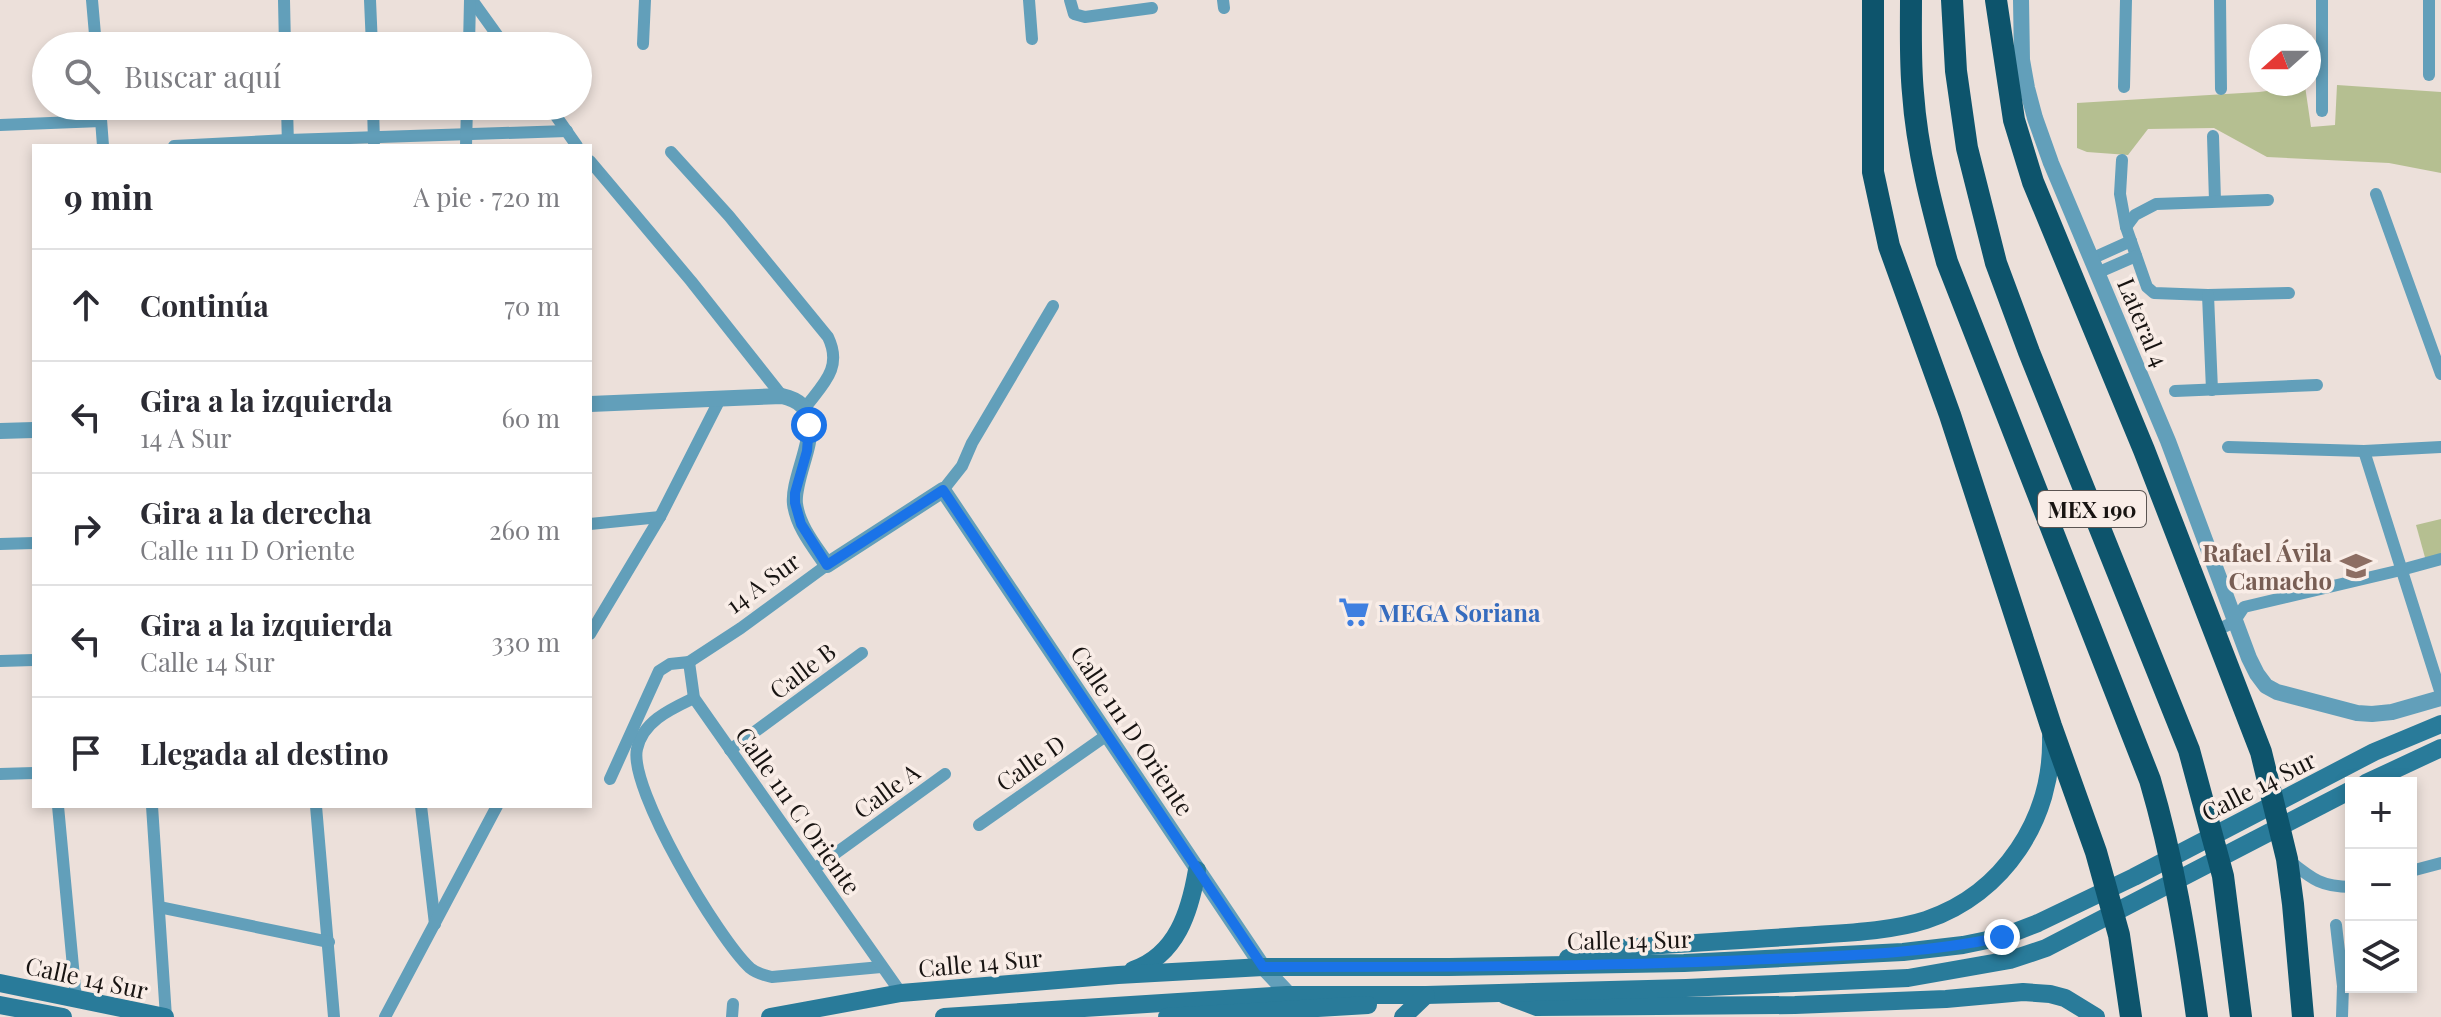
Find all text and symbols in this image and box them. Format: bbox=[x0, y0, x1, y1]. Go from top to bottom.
north arrow bbox=[2249, 24, 2321, 96]
search box bbox=[32, 32, 592, 120]
icon: search bbox=[60, 54, 104, 98]
text: Buscar aquí bbox=[124, 56, 281, 96]
text: 9 min bbox=[64, 173, 153, 219]
text: A pie · 720 m bbox=[413, 179, 560, 214]
street label: Lateral 4 bbox=[2111, 273, 2177, 371]
icon: ahead bbox=[64, 283, 108, 327]
text: Continúa bbox=[140, 285, 269, 325]
text: 70 m bbox=[504, 288, 560, 323]
text: Gira a la izquierda bbox=[140, 380, 393, 420]
icon: left bbox=[64, 395, 108, 439]
text: 60 m bbox=[501, 400, 560, 435]
route start bbox=[791, 407, 827, 443]
text: 14 A Sur bbox=[140, 420, 232, 455]
road number: MEX 190 bbox=[2038, 491, 2146, 527]
text: Gira a la derecha bbox=[140, 492, 372, 532]
icon: right bbox=[64, 507, 108, 551]
text: 260 m bbox=[489, 512, 560, 547]
text: Calle 111 D Oriente bbox=[140, 532, 355, 567]
place label: Rafael Ávila Camacho bbox=[2202, 536, 2333, 596]
street label: 14 A Sur bbox=[718, 544, 806, 620]
school or university icon: Rafael Ávila Camacho bbox=[2339, 549, 2373, 583]
supermarket icon: MEGA Soriana bbox=[1337, 595, 1371, 629]
place label: MEGA Soriana bbox=[1378, 596, 1541, 628]
text: Gira a la izquierda bbox=[140, 604, 393, 644]
icon: left bbox=[64, 619, 108, 663]
text: 330 m bbox=[491, 624, 560, 659]
street label: Calle B bbox=[762, 635, 842, 705]
street label: Calle 111 D Oriente bbox=[1064, 639, 1202, 821]
text: Calle 14 Sur bbox=[140, 644, 275, 679]
street label: Calle 111 C Oriente bbox=[729, 720, 869, 900]
street label: Calle D bbox=[989, 727, 1071, 797]
icon: arrive bbox=[64, 731, 108, 775]
text: Llegada al destino bbox=[140, 733, 389, 773]
street label: Calle 14 Sur bbox=[2195, 742, 2321, 827]
street label: Calle A bbox=[847, 755, 926, 825]
map controls bbox=[2345, 777, 2417, 993]
button: + bbox=[2345, 777, 2417, 849]
button: − bbox=[2345, 849, 2417, 921]
route end bbox=[1984, 919, 2020, 955]
button: layers bbox=[2345, 921, 2417, 993]
street label: Calle 14 Sur bbox=[1567, 922, 1692, 956]
street label: Calle 14 Sur bbox=[917, 941, 1044, 983]
street label: Calle 14 Sur bbox=[23, 948, 151, 1006]

